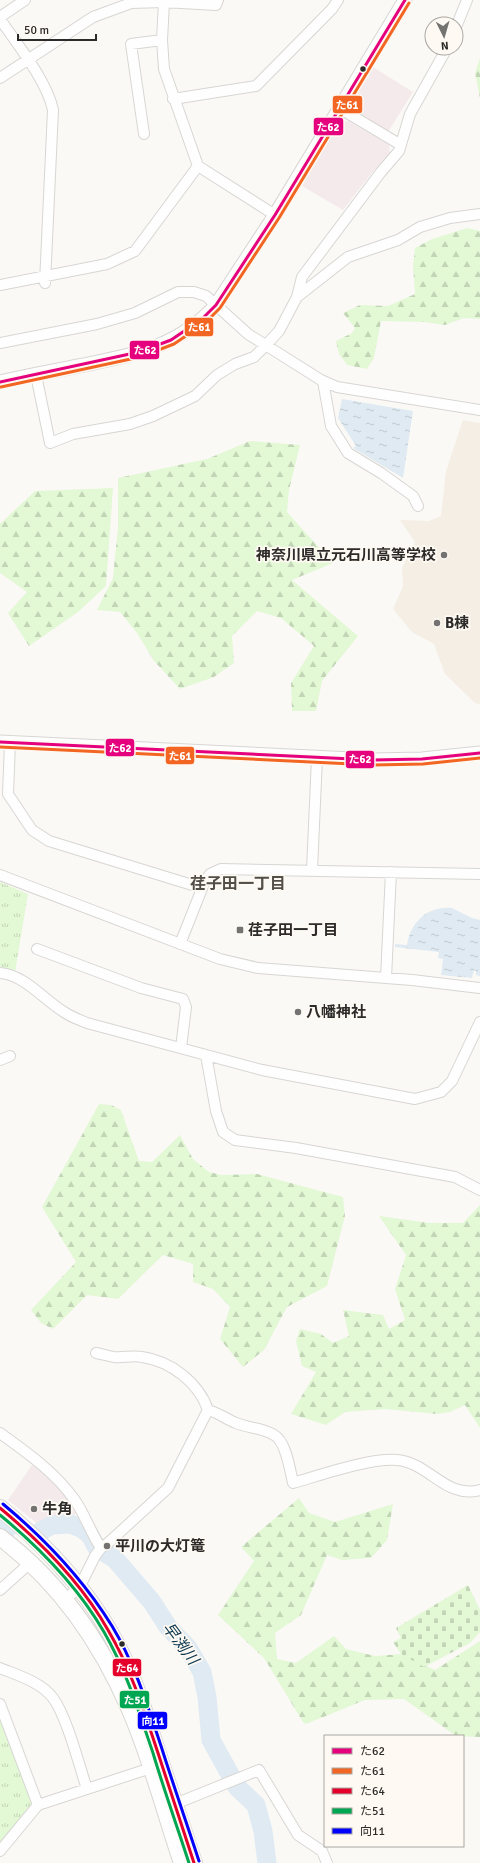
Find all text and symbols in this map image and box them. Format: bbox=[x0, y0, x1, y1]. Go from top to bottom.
scale bar bbox=[18, 16, 96, 42]
north arrow bbox=[424, 16, 464, 56]
text: 50 m bbox=[24, 23, 49, 38]
text: N bbox=[440, 39, 449, 52]
unlabelled marker bbox=[358, 64, 368, 74]
line badge: た61 bbox=[332, 95, 363, 114]
text: た61 bbox=[336, 99, 358, 112]
line badge: た62 bbox=[313, 117, 344, 136]
text: た62 bbox=[317, 121, 339, 134]
line badge: た61 bbox=[184, 317, 214, 337]
text: た61 bbox=[188, 321, 210, 334]
line badge: た62 bbox=[129, 340, 160, 360]
text: た62 bbox=[134, 344, 156, 357]
place label: 神奈川県立元石川高等学校 bbox=[255, 546, 436, 564]
marker: 神奈川県立元石川高等学校 bbox=[439, 550, 449, 560]
place label: B棟 bbox=[445, 614, 469, 632]
marker: B棟 bbox=[432, 618, 442, 628]
line badge: た62 bbox=[105, 738, 135, 757]
text: た62 bbox=[109, 742, 131, 755]
line badge: た61 bbox=[165, 746, 195, 765]
text: た61 bbox=[169, 750, 191, 763]
line badge: た62 bbox=[345, 750, 375, 769]
text: た62 bbox=[349, 753, 371, 766]
district label: 荏子田一丁目 bbox=[190, 874, 286, 894]
place label: 荏子田一丁目 bbox=[248, 921, 338, 939]
marker: 荏子田一丁目 bbox=[235, 925, 245, 935]
place label: 八幡神社 bbox=[306, 1003, 366, 1021]
marker: 八幡神社 bbox=[293, 1007, 303, 1017]
place label: 牛角 bbox=[42, 1500, 72, 1518]
marker: 牛角 bbox=[29, 1504, 39, 1514]
place label: 平川の大灯篭 bbox=[115, 1537, 205, 1555]
marker: 平川の大灯篭 bbox=[102, 1541, 112, 1551]
water label: 早渕川 bbox=[158, 1618, 204, 1670]
unlabelled marker bbox=[117, 1639, 127, 1649]
line badge: た64 bbox=[112, 1658, 142, 1677]
text: た64 bbox=[116, 1662, 138, 1675]
line badge: た51 bbox=[119, 1690, 150, 1709]
text: た51 bbox=[124, 1694, 146, 1707]
line badge: 向11 bbox=[137, 1711, 168, 1730]
text: 向11 bbox=[142, 1715, 164, 1728]
legend bbox=[324, 1735, 464, 1847]
text: た62 bbox=[360, 1744, 385, 1759]
text: た61 bbox=[360, 1764, 385, 1779]
text: た64 bbox=[360, 1784, 385, 1799]
text: た51 bbox=[360, 1804, 385, 1819]
text: 向11 bbox=[360, 1824, 385, 1839]

